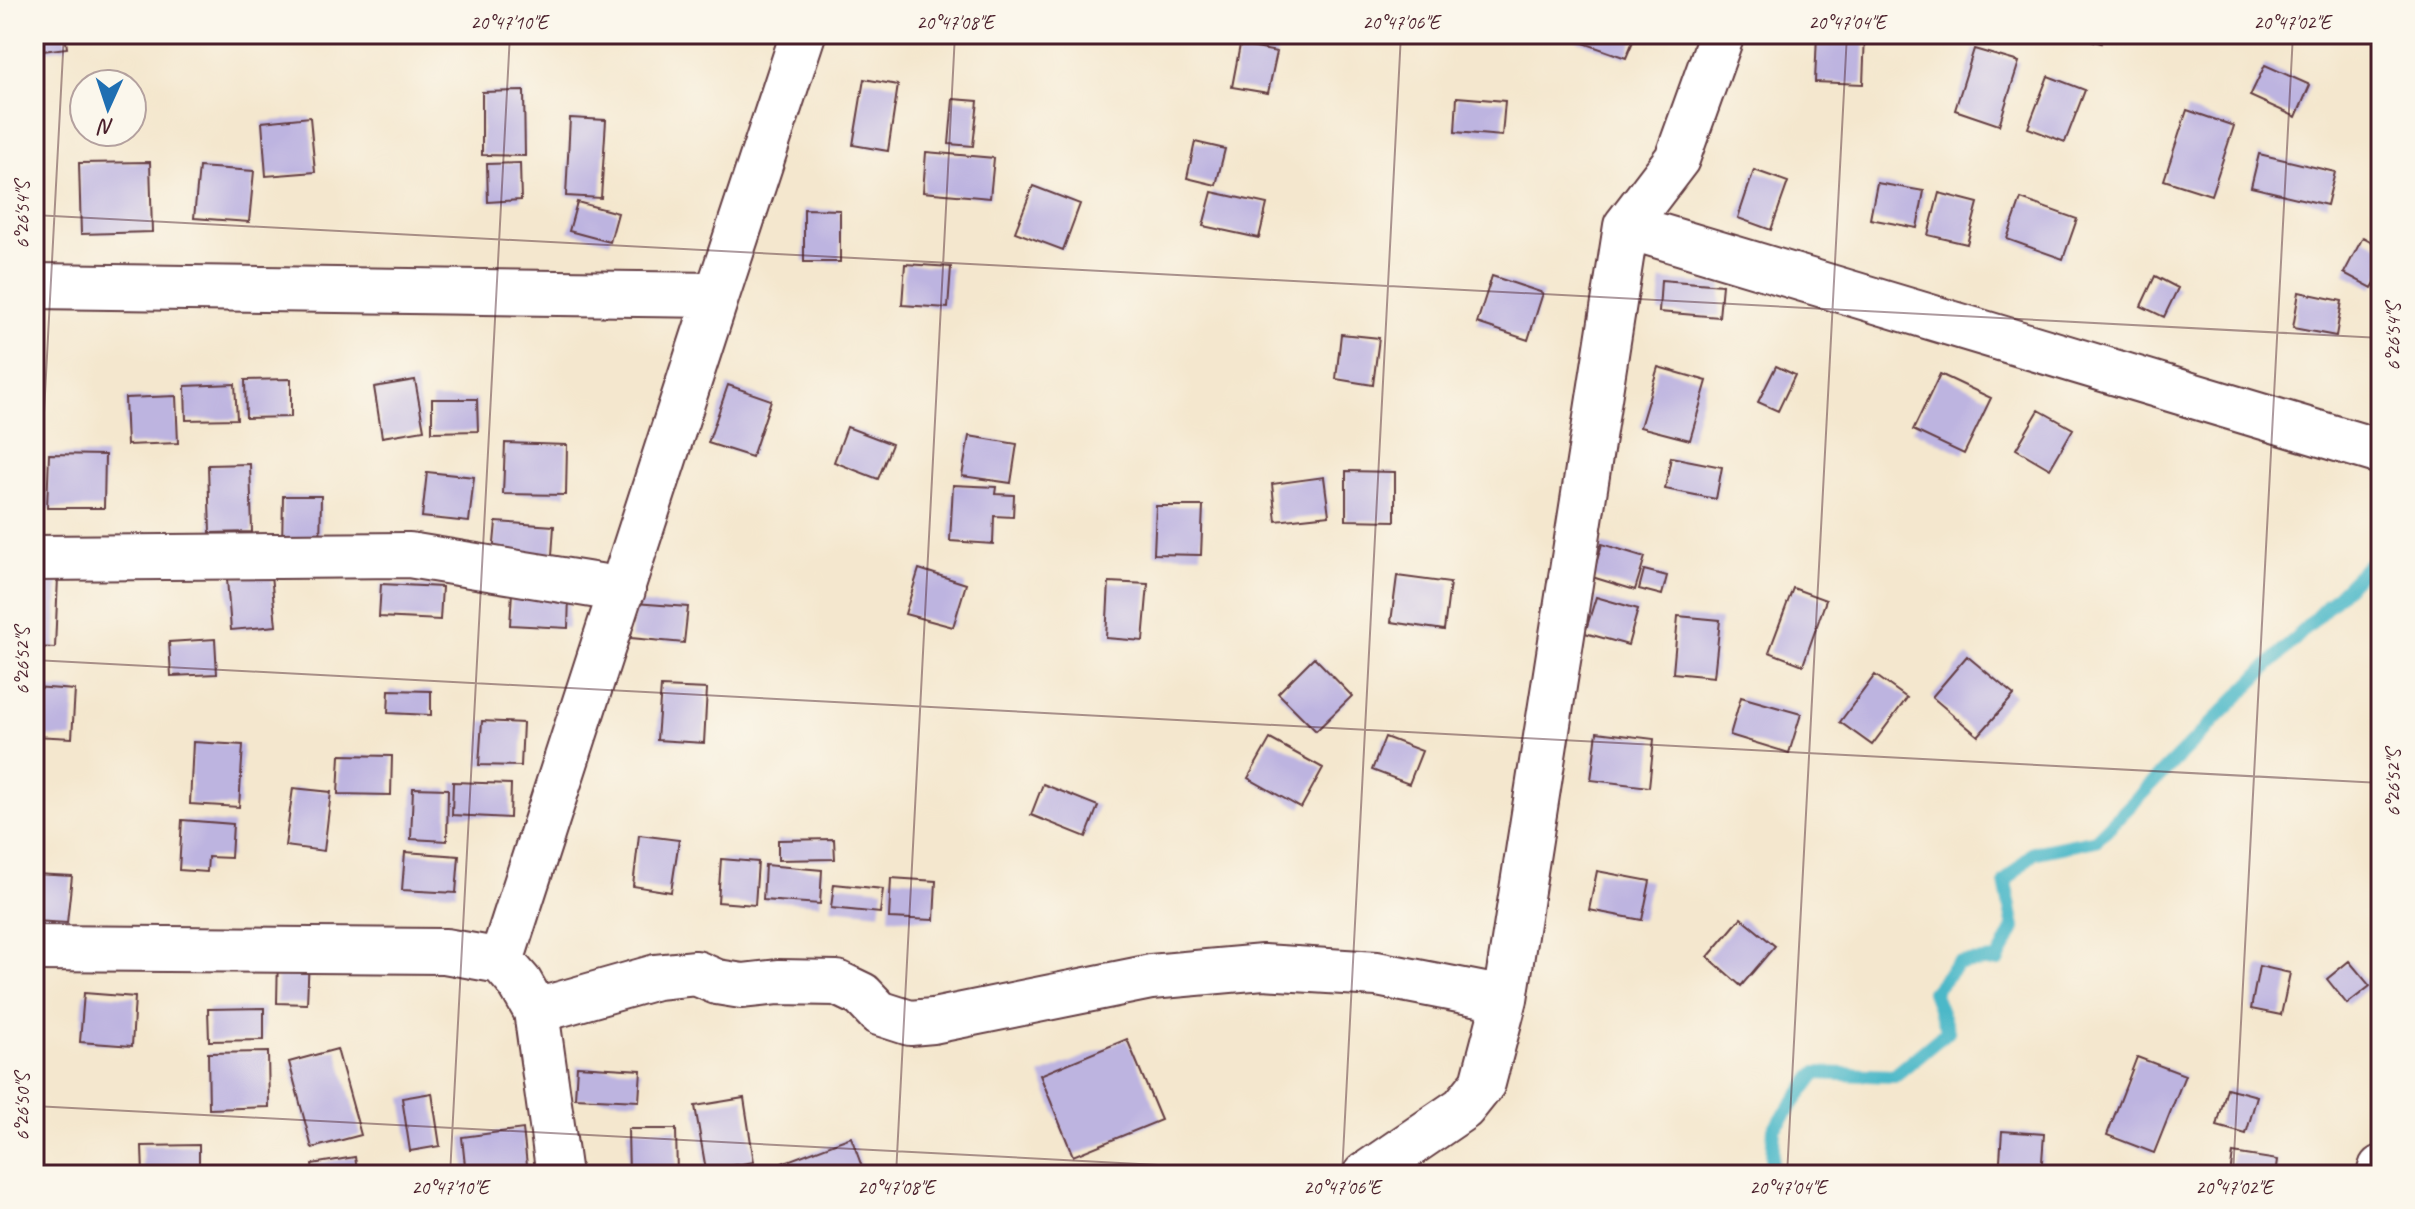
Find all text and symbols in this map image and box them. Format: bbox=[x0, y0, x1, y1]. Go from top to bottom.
text: 20°47'10"E bbox=[470, 10, 550, 35]
text: 20°47'08"E bbox=[916, 10, 996, 35]
text: 20°47'06"E bbox=[1362, 10, 1442, 35]
text: 20°47'04"E bbox=[1808, 10, 1888, 35]
text: 20°47'02"E bbox=[2253, 10, 2333, 35]
north arrow bbox=[68, 68, 148, 148]
text: N bbox=[96, 112, 115, 141]
text: 6°26'54"S bbox=[10, 177, 35, 249]
text: 6°26'54"S bbox=[2381, 299, 2406, 371]
text: 6°26'52"S bbox=[10, 623, 35, 695]
text: 6°26'52"S bbox=[2381, 745, 2406, 817]
text: 6°26'50"S bbox=[10, 1069, 35, 1141]
text: 20°47'10"E bbox=[411, 1175, 491, 1200]
text: 20°47'08"E bbox=[857, 1175, 937, 1200]
text: 20°47'06"E bbox=[1303, 1175, 1383, 1200]
text: 20°47'04"E bbox=[1749, 1175, 1829, 1200]
text: 20°47'02"E bbox=[2195, 1175, 2275, 1200]

